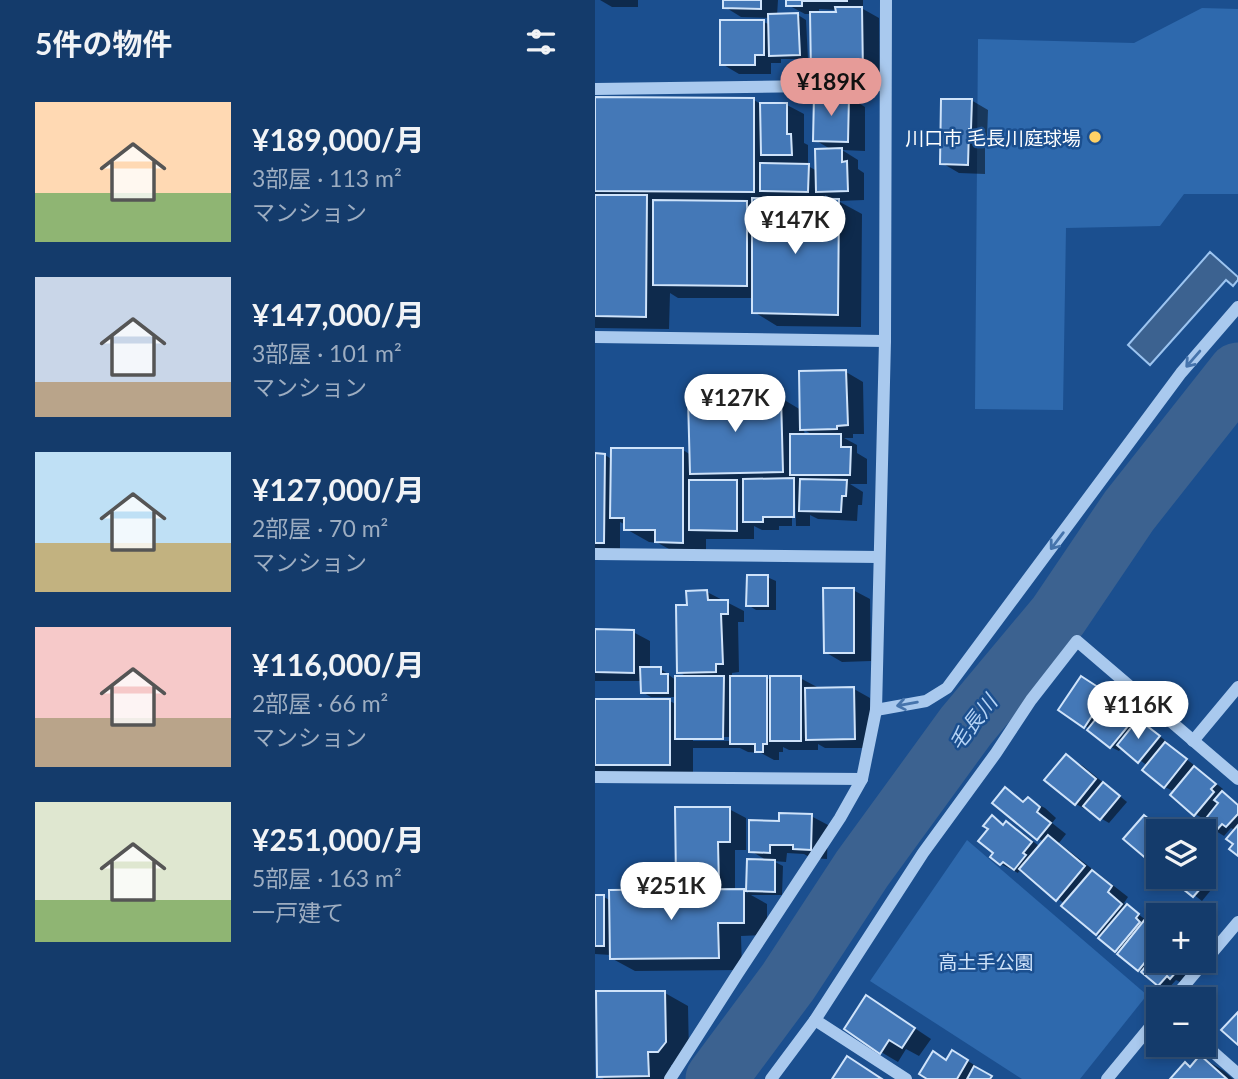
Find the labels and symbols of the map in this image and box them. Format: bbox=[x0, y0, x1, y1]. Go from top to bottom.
pin: ¥189K bbox=[782, 58, 880, 118]
place label: 川口市 毛長川庭球場 bbox=[905, 126, 1081, 149]
marker: 川口市 毛長川庭球場 bbox=[1087, 129, 1103, 145]
pin: ¥147K bbox=[746, 196, 844, 256]
one-way arrow bbox=[1185, 349, 1201, 367]
pin: ¥127K bbox=[686, 374, 784, 434]
one-way arrow bbox=[1050, 531, 1065, 550]
pin: ¥116K bbox=[1089, 682, 1187, 741]
water label: 毛長川 bbox=[943, 688, 1002, 755]
one-way arrow bbox=[896, 698, 919, 711]
pin: ¥251K bbox=[622, 862, 720, 922]
park label: 高土手公園 bbox=[938, 950, 1034, 973]

